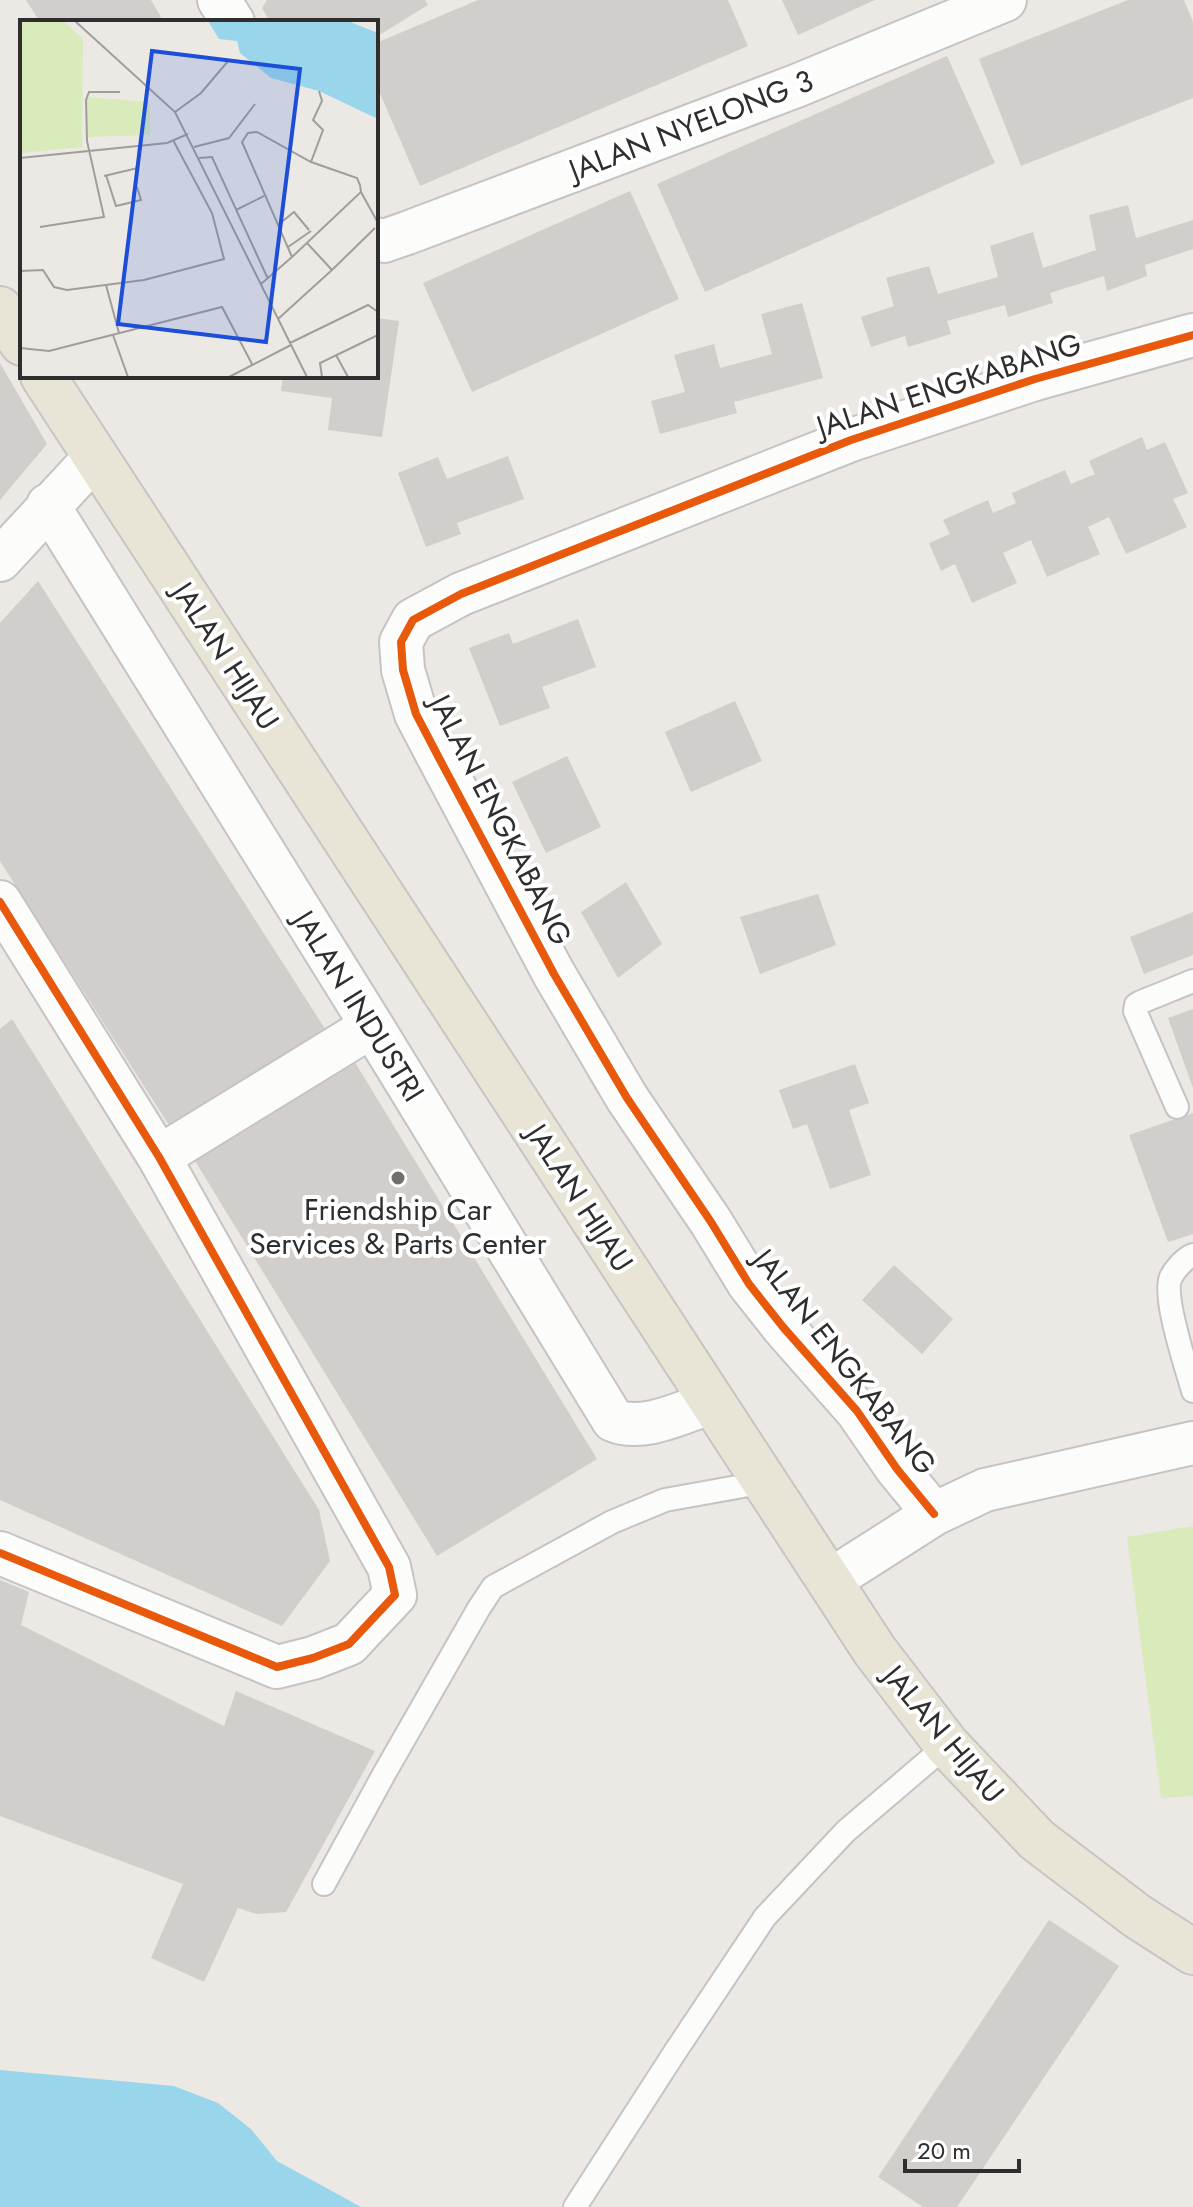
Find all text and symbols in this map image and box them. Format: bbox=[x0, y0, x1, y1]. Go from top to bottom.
inset map bbox=[20, 20, 378, 378]
street label: JALAN NYELONG 3 bbox=[559, 59, 819, 193]
street label: JALAN ENGKABANG bbox=[807, 322, 1087, 449]
street label: JALAN HIJAU bbox=[160, 570, 290, 738]
street label: JALAN ENGKABANG bbox=[417, 684, 583, 953]
street label: JALAN INDUSTRI bbox=[281, 899, 435, 1110]
street label: JALAN HIJAU bbox=[514, 1112, 644, 1280]
marker: Friendship Car Services & Parts Center bbox=[389, 1169, 407, 1187]
place label: Friendship Car Services & Parts Center bbox=[249, 1188, 547, 1265]
street label: JALAN ENGKABANG bbox=[741, 1237, 947, 1484]
street label: JALAN HIJAU bbox=[871, 1653, 1014, 1812]
scale bar bbox=[905, 2123, 1019, 2173]
text: 20 m bbox=[917, 2133, 971, 2168]

